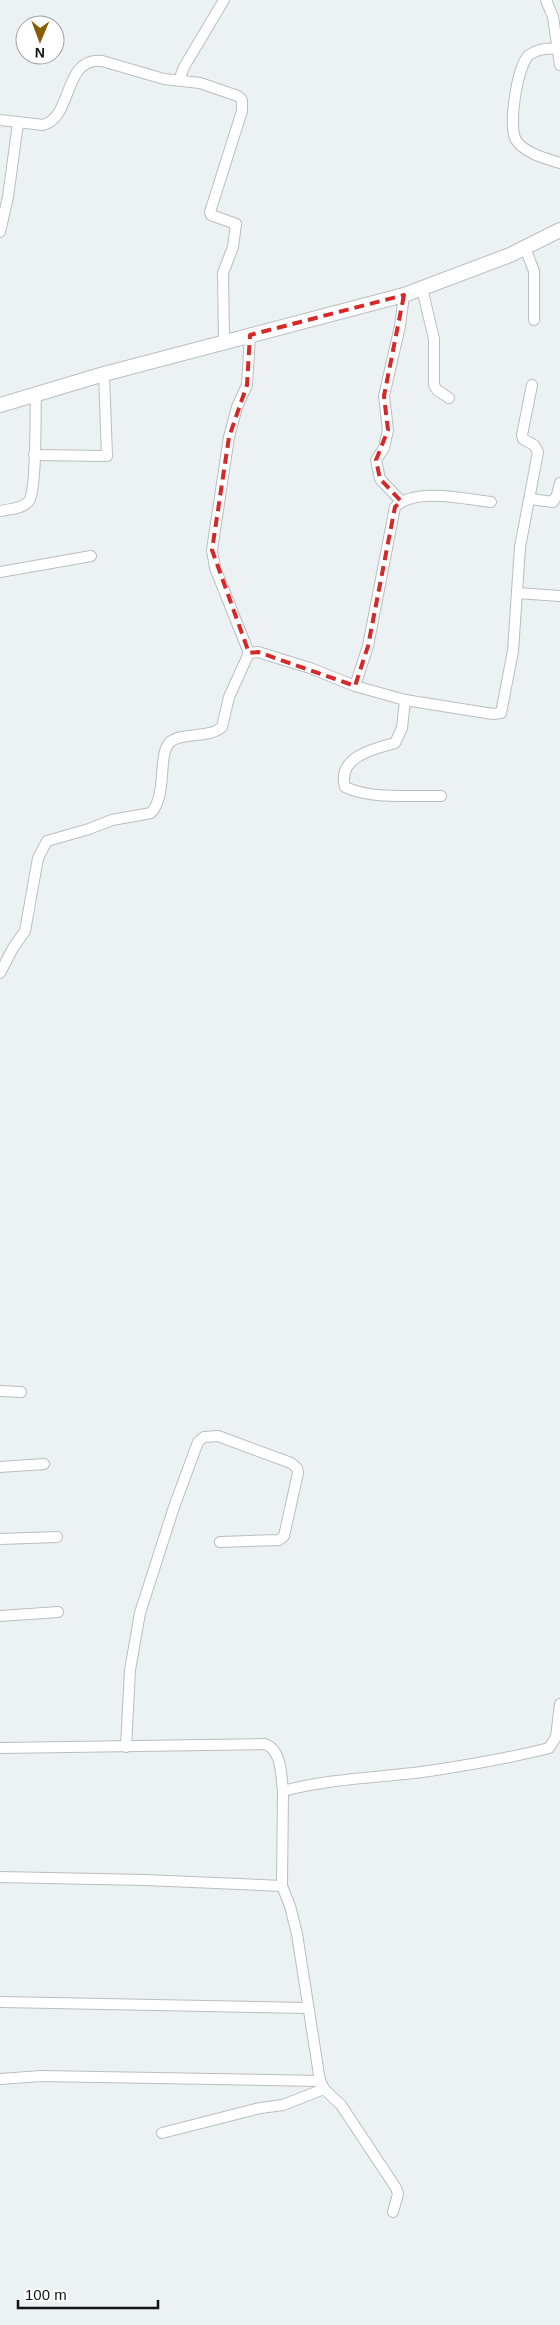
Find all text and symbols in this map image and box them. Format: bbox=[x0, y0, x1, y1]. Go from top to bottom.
north arrow bbox=[15, 15, 65, 65]
text: N bbox=[35, 45, 45, 61]
scale bar bbox=[18, 2278, 158, 2310]
text: 100 m bbox=[25, 2286, 67, 2303]

